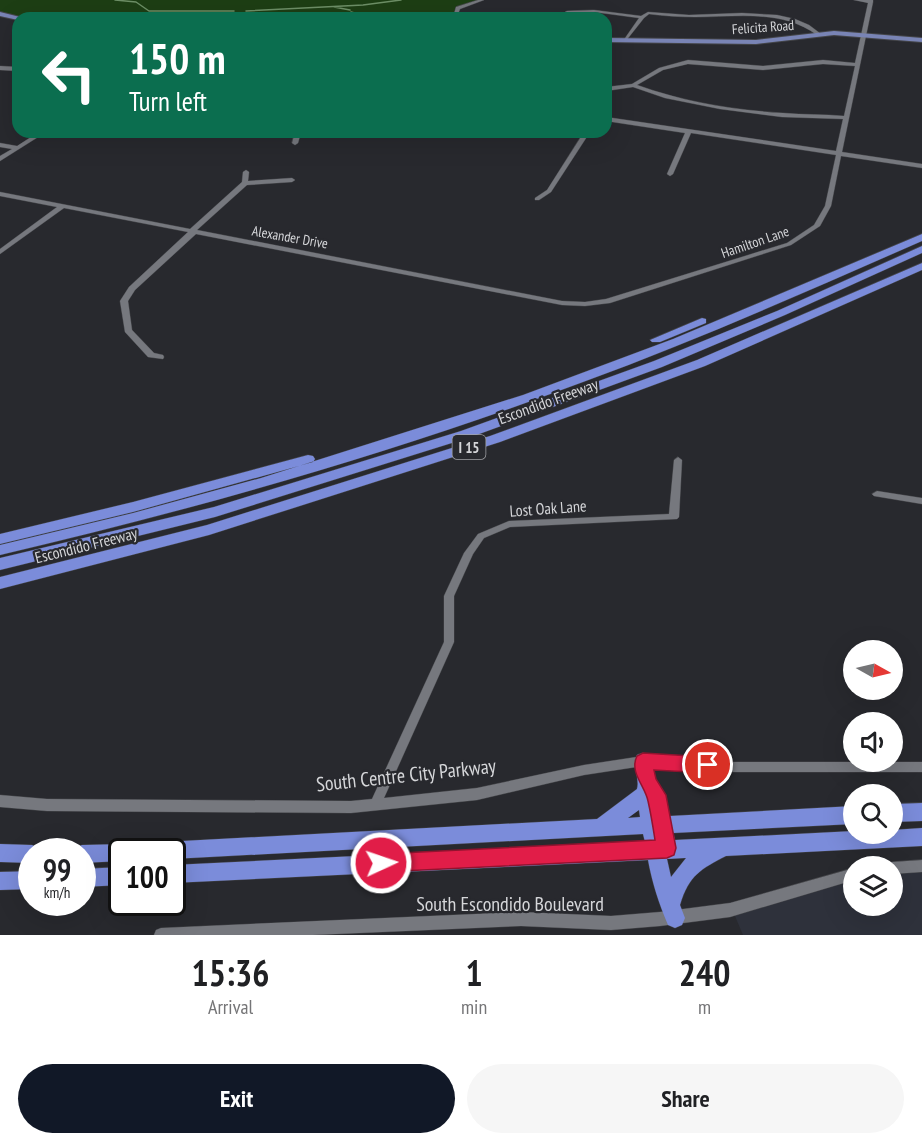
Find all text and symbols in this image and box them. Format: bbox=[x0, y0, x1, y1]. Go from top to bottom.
street label: Felicita Road bbox=[731, 16, 795, 38]
text: 150 m bbox=[129, 31, 226, 86]
icon: left bbox=[30, 36, 108, 114]
text: Turn left bbox=[129, 84, 207, 118]
street label: Alexander Drive bbox=[251, 221, 330, 253]
street label: Hamilton Lane bbox=[719, 222, 791, 262]
street label: Escondido Freeway bbox=[495, 374, 601, 428]
road number: I 15 bbox=[452, 435, 486, 459]
street label: Lost Oak Lane bbox=[509, 495, 587, 521]
street label: Escondido Freeway bbox=[33, 523, 139, 567]
north arrow bbox=[843, 640, 903, 700]
map controls bbox=[843, 640, 903, 916]
button: sound bbox=[843, 712, 903, 772]
pin bbox=[682, 739, 733, 790]
icon: arrive bbox=[691, 748, 724, 781]
street label: South Centre City Parkway bbox=[315, 753, 498, 797]
button: search bbox=[843, 784, 903, 844]
position arrow bbox=[349, 831, 413, 895]
speed limit sign: 100 bbox=[108, 838, 186, 916]
text: 99 bbox=[43, 850, 71, 889]
button: layers bbox=[843, 856, 903, 916]
text: km/h bbox=[44, 883, 70, 902]
street label: South Escondido Boulevard bbox=[416, 891, 604, 917]
text: 15:36 bbox=[192, 949, 269, 996]
text: 1 bbox=[465, 949, 483, 996]
text: 240 bbox=[679, 949, 730, 996]
text: Arrival bbox=[208, 994, 253, 1020]
text: min bbox=[461, 994, 487, 1020]
text: m bbox=[698, 994, 711, 1020]
button: Exit bbox=[18, 1064, 455, 1133]
button: Share bbox=[467, 1064, 904, 1133]

